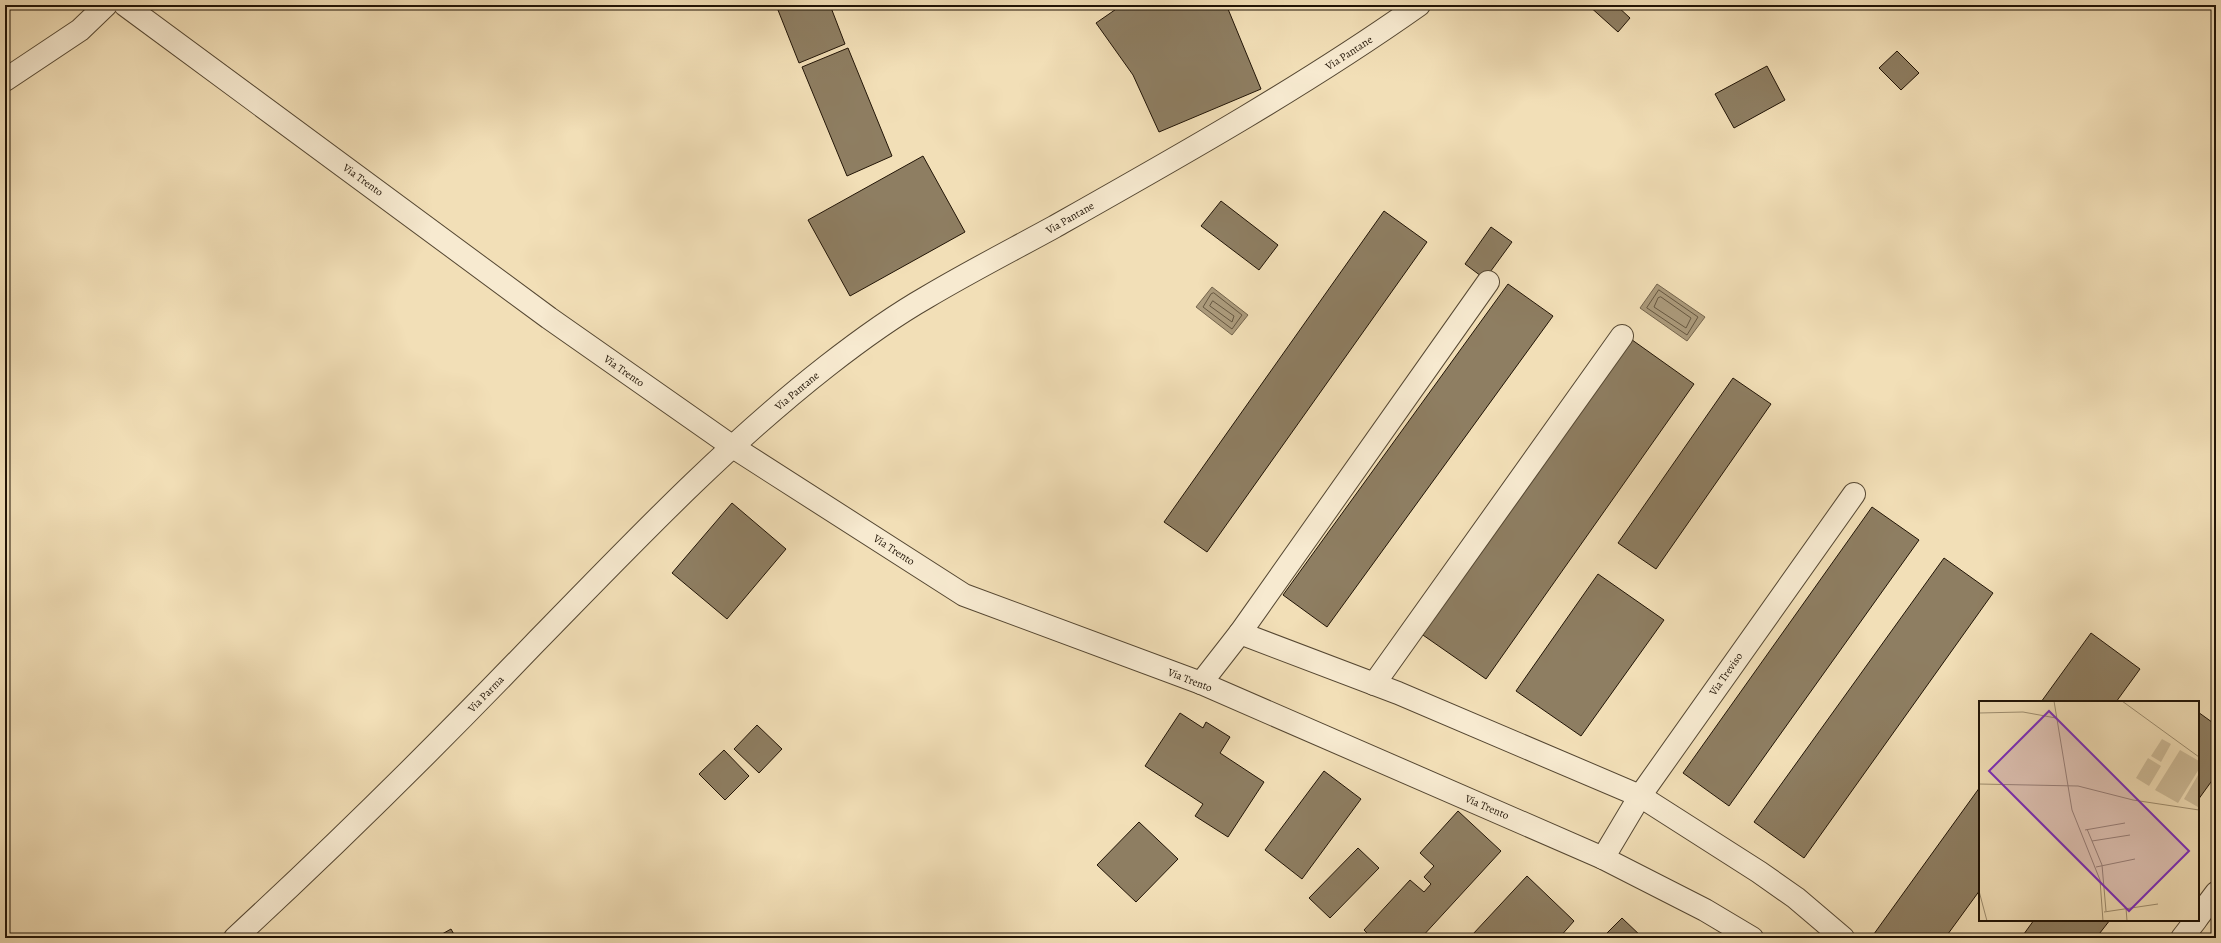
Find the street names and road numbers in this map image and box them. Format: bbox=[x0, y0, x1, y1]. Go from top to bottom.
street label: Via Pantane bbox=[1322, 32, 1376, 74]
street label: Via Trento bbox=[339, 160, 387, 200]
street label: Via Pantane bbox=[1042, 198, 1097, 238]
street label: Via Trento bbox=[600, 351, 648, 391]
street label: Via Pantane bbox=[771, 368, 822, 415]
street label: Via Trento bbox=[870, 530, 918, 569]
street label: Via Treviso bbox=[1705, 649, 1747, 699]
street label: Via Trento bbox=[1165, 664, 1215, 696]
street label: Via Parma bbox=[464, 672, 508, 717]
street label: Via Trento bbox=[1462, 791, 1512, 823]

